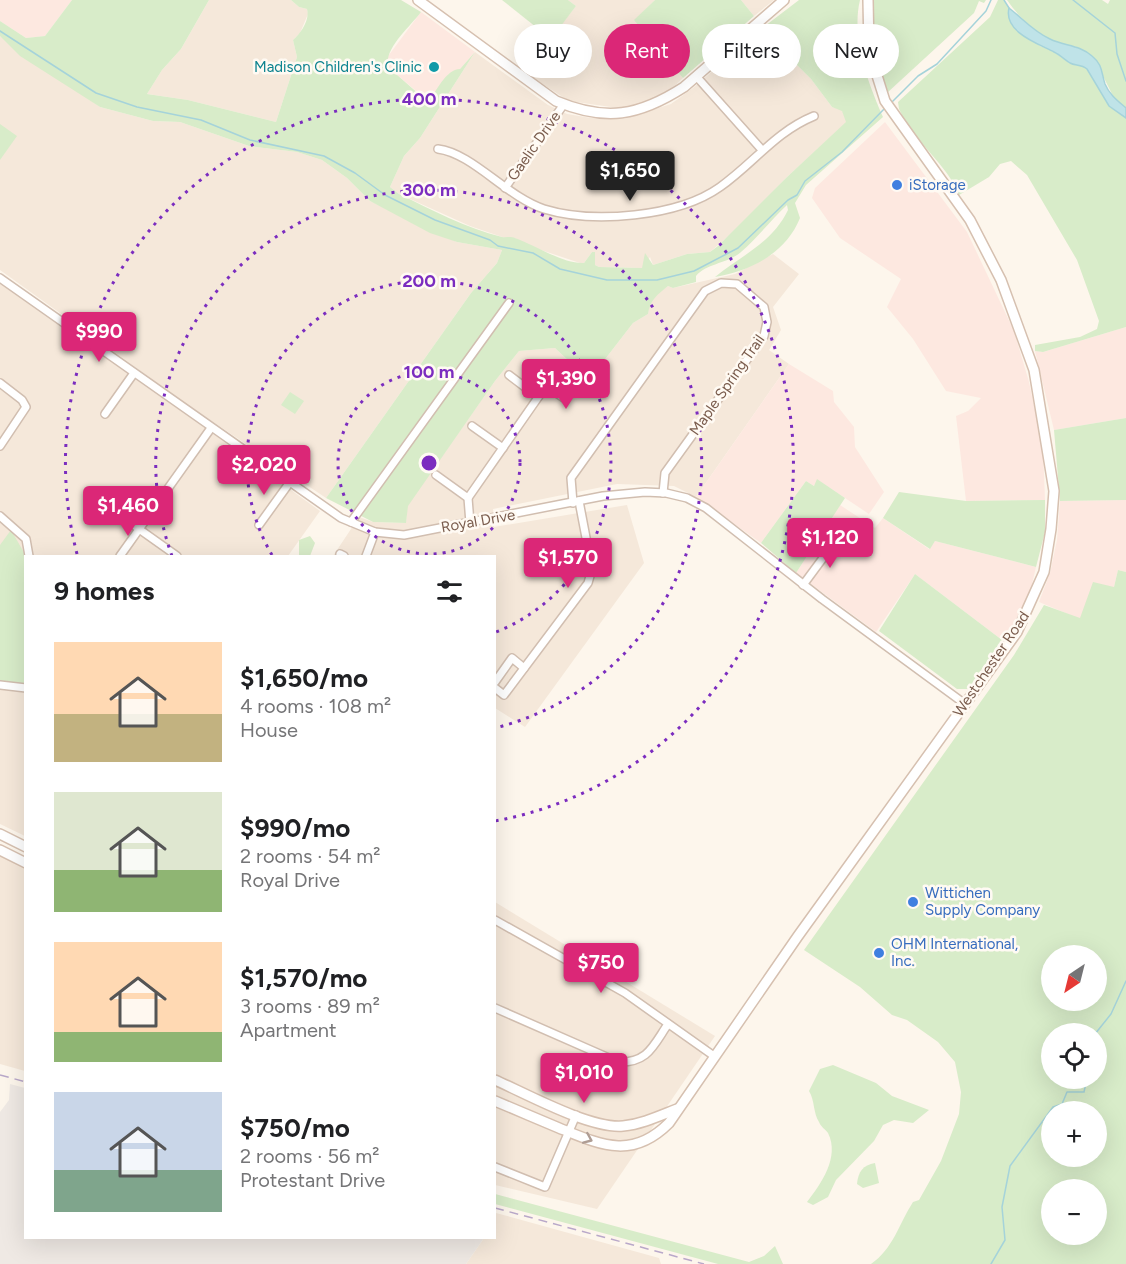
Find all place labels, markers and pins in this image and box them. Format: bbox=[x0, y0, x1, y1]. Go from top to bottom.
place label: Madison Children's Clinic bbox=[254, 58, 422, 76]
marker: Madison Children's Clinic bbox=[427, 60, 441, 74]
pin: $1,650 bbox=[581, 151, 679, 202]
place label: iStorage bbox=[909, 176, 966, 194]
marker: iStorage bbox=[890, 178, 904, 192]
pin: $990 bbox=[63, 312, 135, 363]
pin: $1,390 bbox=[517, 359, 615, 410]
pin: $2,020 bbox=[215, 445, 313, 496]
centre of rings bbox=[419, 453, 439, 473]
pin: $1,460 bbox=[79, 486, 177, 537]
pin: $1,120 bbox=[781, 518, 879, 569]
pin: $1,570 bbox=[519, 538, 617, 589]
place label: Wittichen Supply Company bbox=[925, 884, 1040, 919]
marker: Wittichen Supply Company bbox=[906, 895, 920, 909]
place label: OHM International, Inc. bbox=[891, 935, 1018, 970]
pin: $750 bbox=[565, 943, 637, 994]
marker: OHM International, Inc. bbox=[872, 946, 886, 960]
pin: $1,010 bbox=[535, 1053, 633, 1104]

